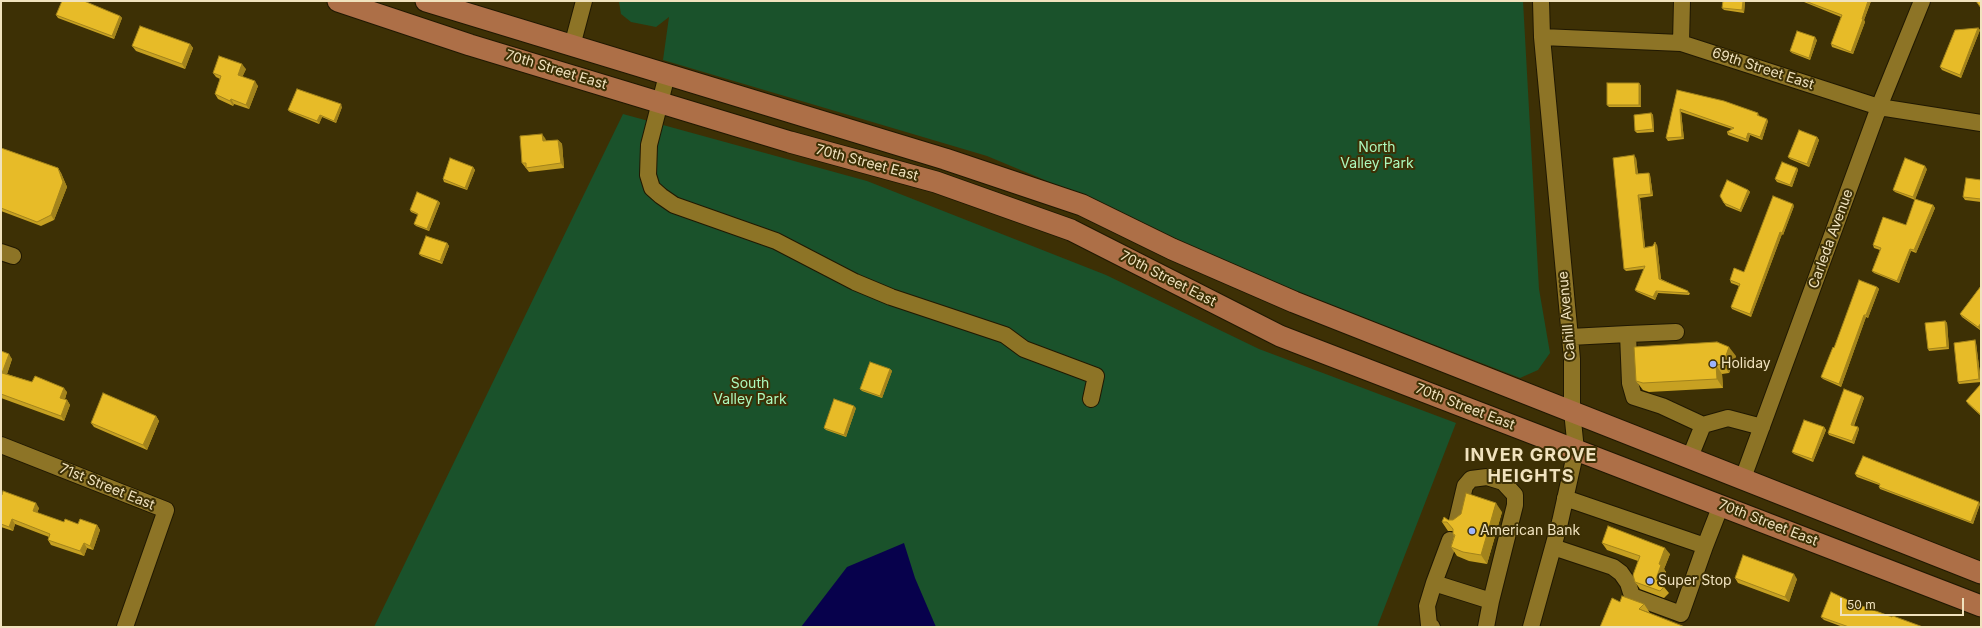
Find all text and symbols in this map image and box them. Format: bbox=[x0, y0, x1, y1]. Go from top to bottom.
street label: 69th Street East bbox=[1710, 45, 1816, 93]
street label: 70th Street East bbox=[503, 47, 609, 93]
park label: North Valley Park bbox=[1340, 140, 1414, 172]
street label: 70th Street East bbox=[814, 141, 920, 185]
street label: Carleda Avenue bbox=[1805, 187, 1857, 291]
street label: 70th Street East bbox=[1117, 248, 1219, 310]
street label: Cahill Avenue bbox=[1555, 271, 1579, 361]
place label: Holiday bbox=[1721, 356, 1771, 372]
marker: Holiday bbox=[1708, 359, 1718, 369]
park label: South Valley Park bbox=[713, 376, 787, 408]
street label: 70th Street East bbox=[1413, 380, 1517, 434]
district label: INVER GROVE HEIGHTS bbox=[1464, 445, 1598, 488]
street label: 71st Street East bbox=[57, 460, 157, 514]
street label: 70th Street East bbox=[1716, 496, 1820, 550]
place label: American Bank bbox=[1480, 523, 1580, 539]
marker: American Bank bbox=[1467, 526, 1477, 536]
place label: Super Stop bbox=[1658, 573, 1732, 589]
marker: Super Stop bbox=[1645, 576, 1655, 586]
scale bar bbox=[1842, 590, 1966, 616]
text: 50 m bbox=[1847, 597, 1876, 612]

